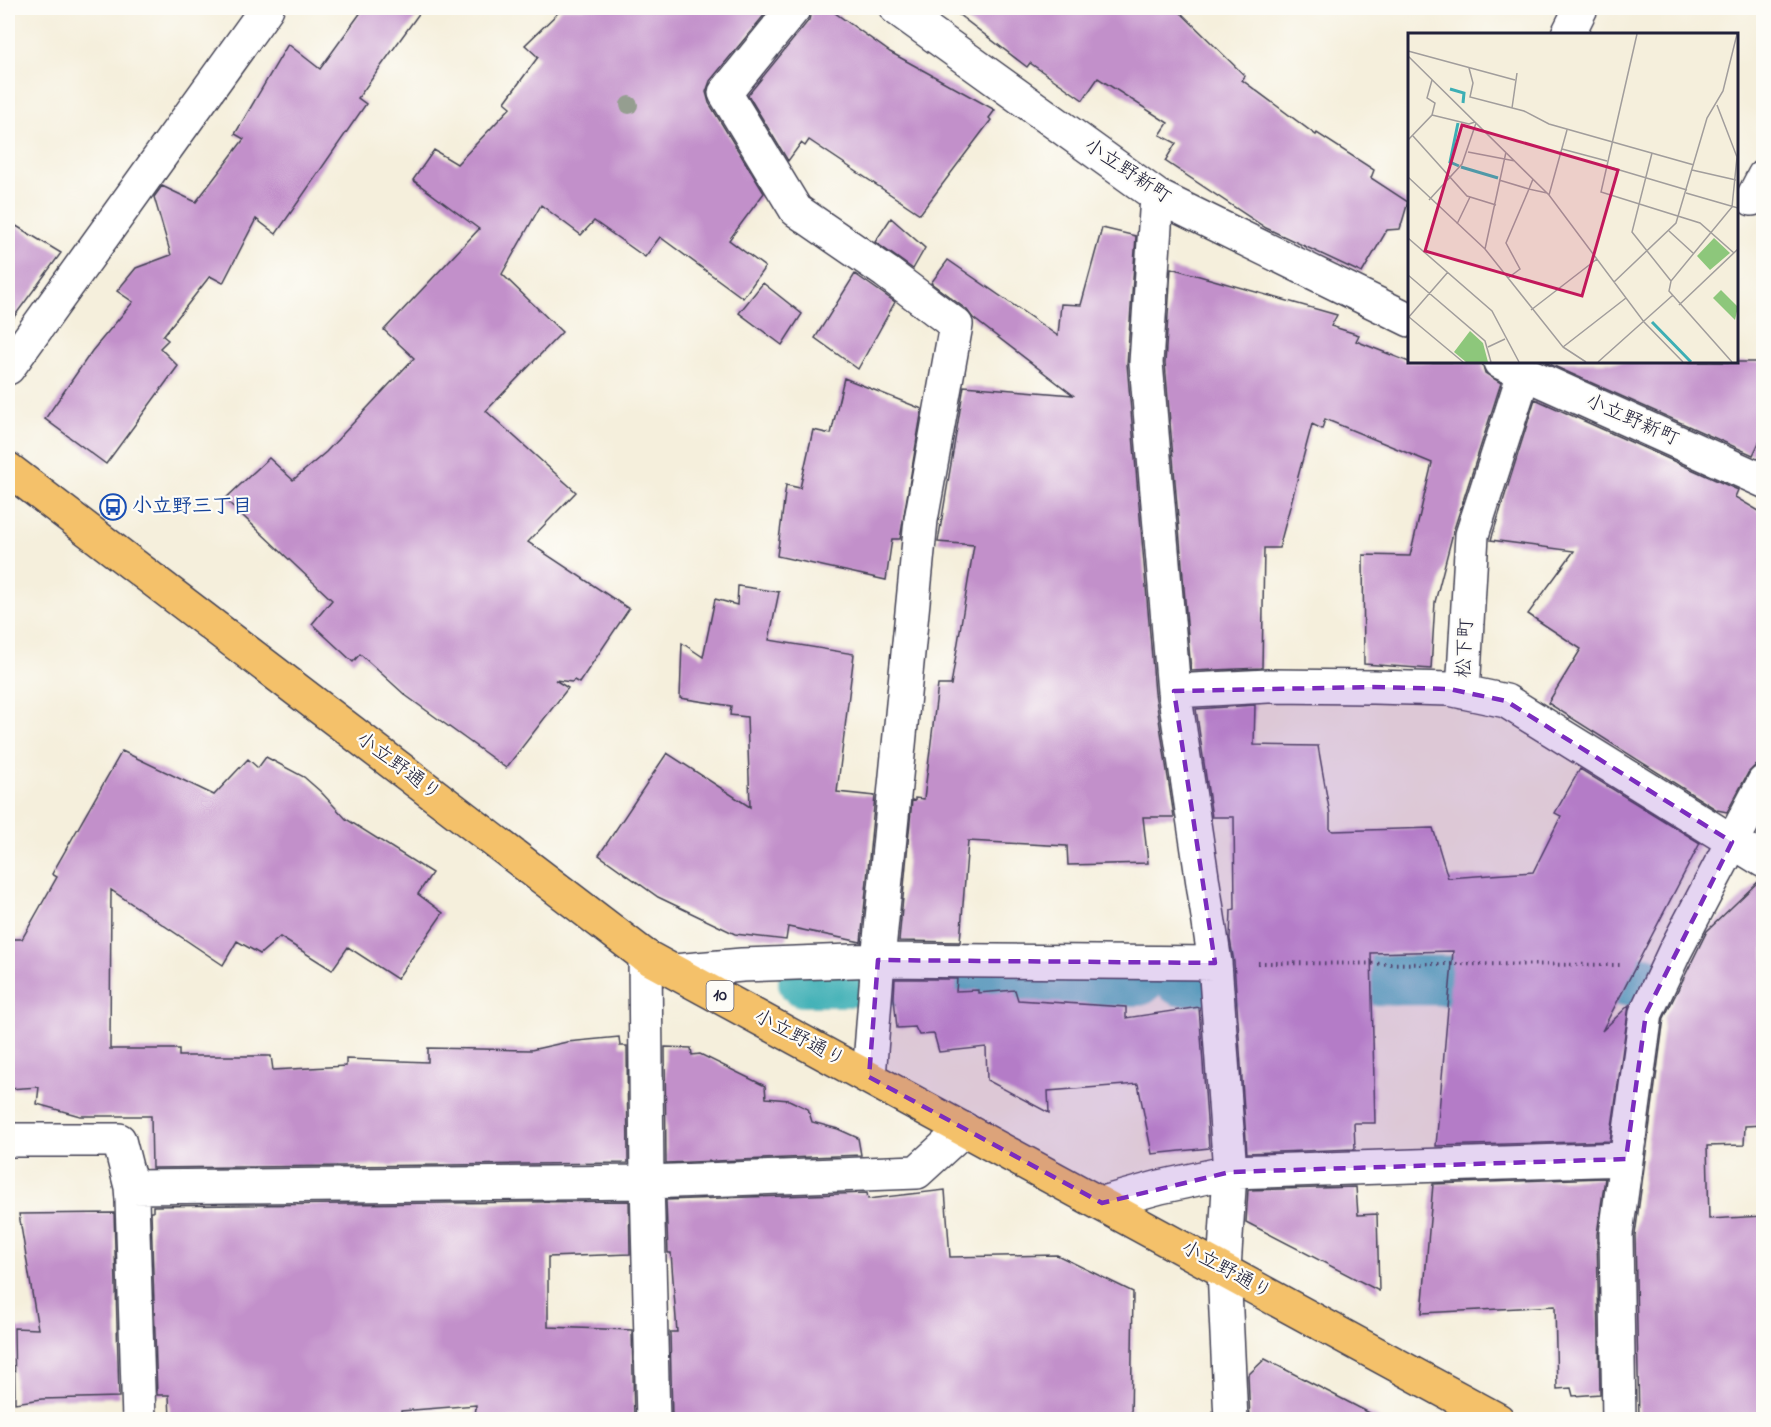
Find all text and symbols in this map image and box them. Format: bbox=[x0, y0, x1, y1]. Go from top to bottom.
inset map bbox=[1408, 33, 1738, 363]
street label: 小立野新町 bbox=[1077, 132, 1177, 212]
street label: 小立野新町 bbox=[1580, 387, 1684, 455]
bus stop icon: 小立野三丁目 bbox=[98, 492, 128, 522]
place label: 小立野三丁目 bbox=[132, 493, 252, 522]
street label: 松下町 bbox=[1450, 617, 1482, 679]
street label: 小立野通り bbox=[349, 725, 447, 809]
road number: 10 bbox=[706, 981, 734, 1011]
street label: 小立野通り bbox=[748, 1003, 850, 1075]
street label: 小立野通り bbox=[1175, 1234, 1277, 1308]

